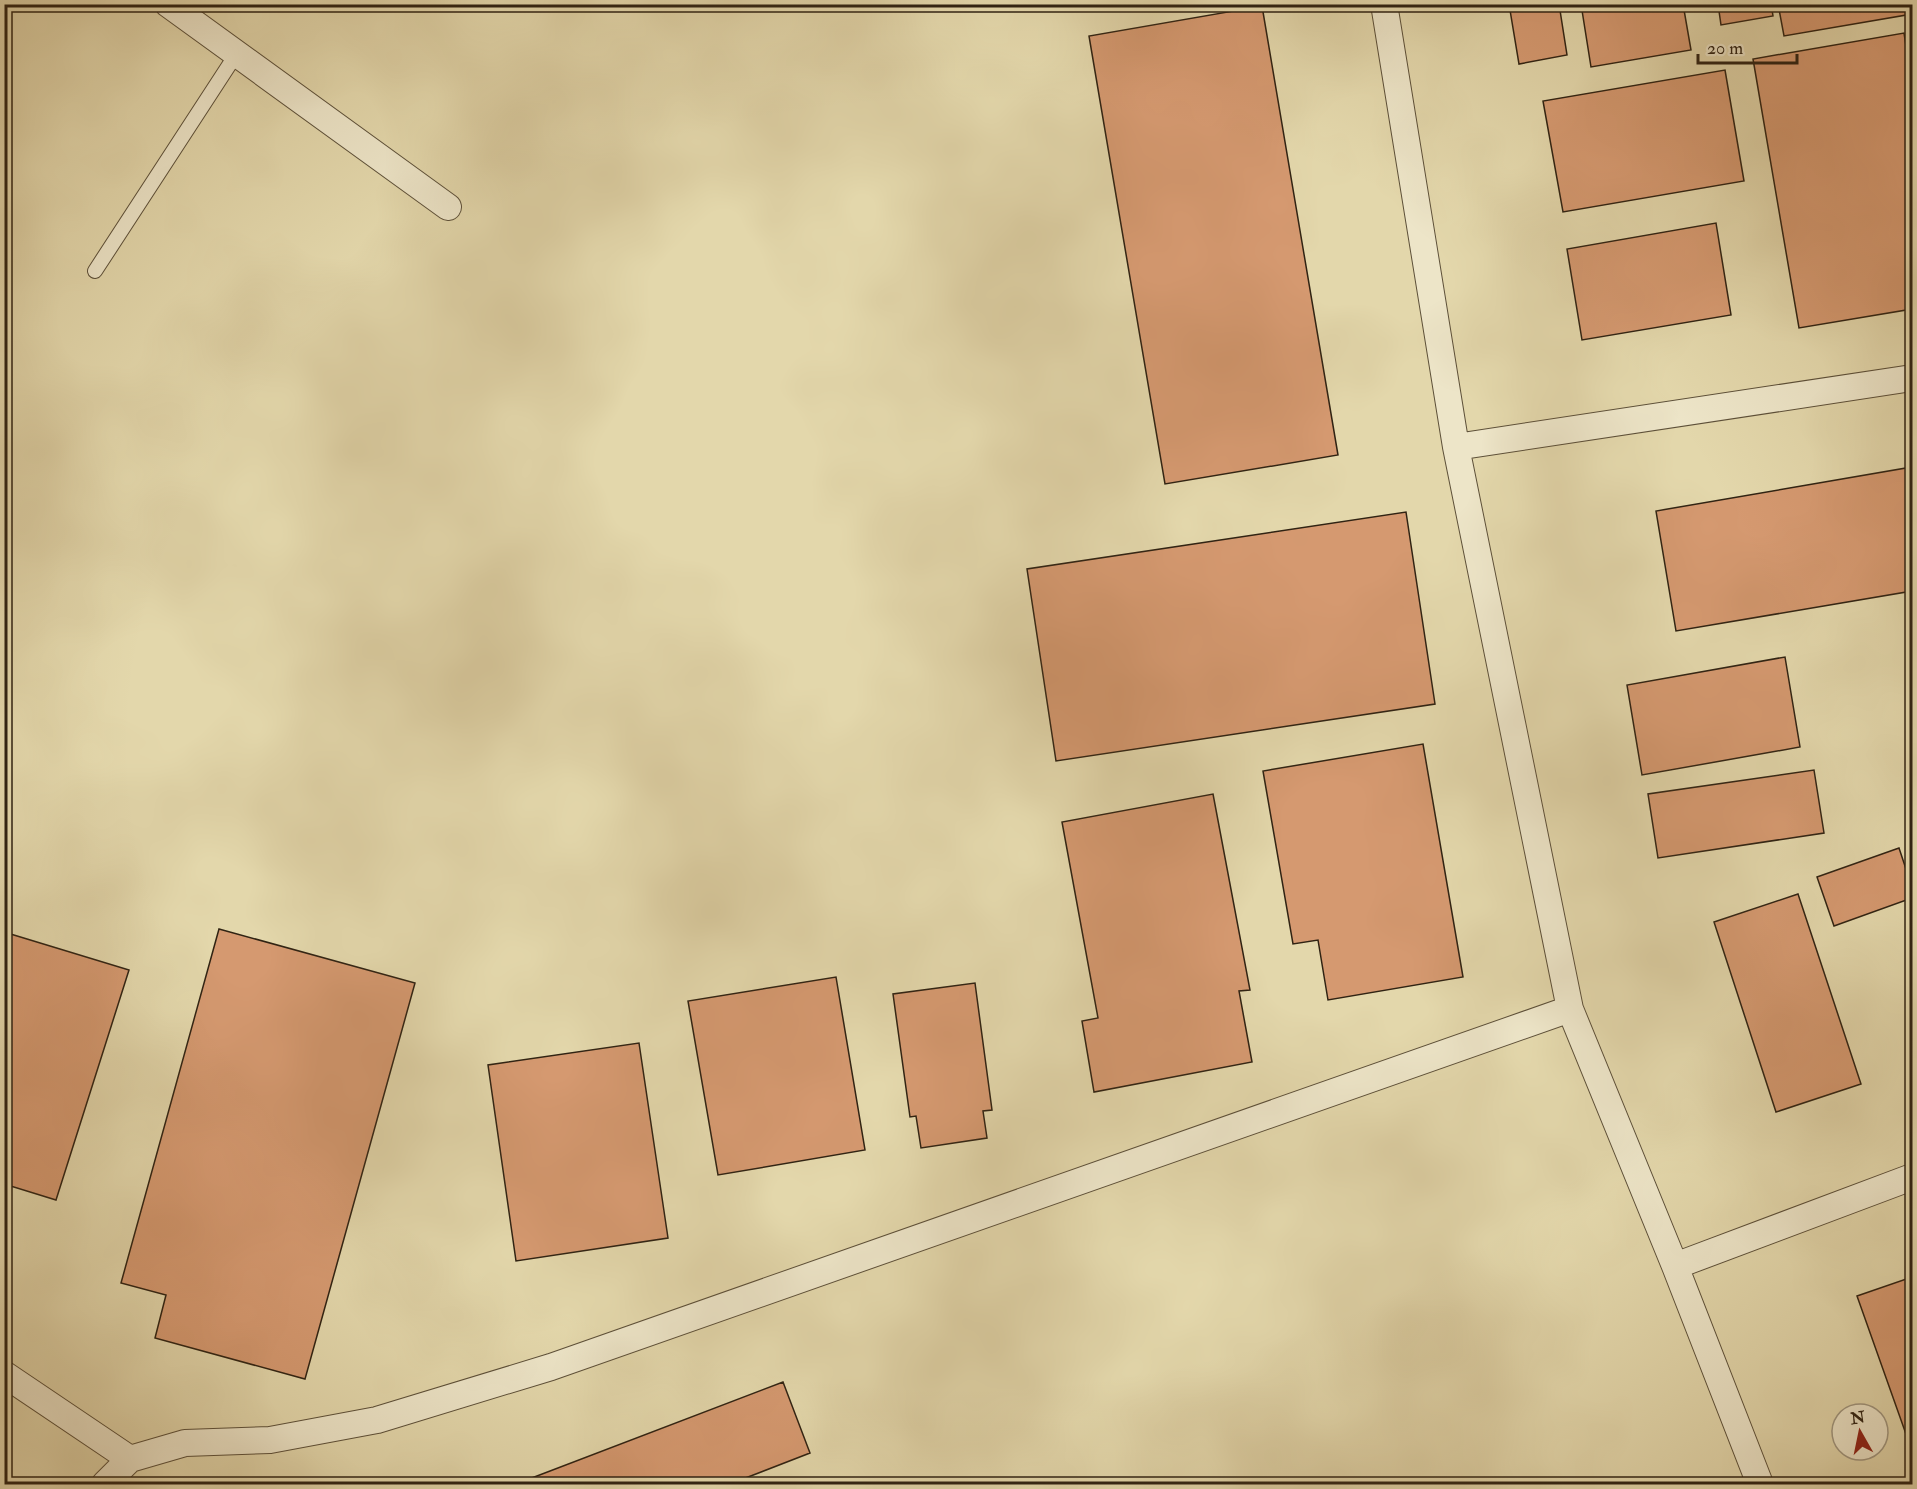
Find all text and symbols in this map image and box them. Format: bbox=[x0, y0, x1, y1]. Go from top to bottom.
scale bar bbox=[1698, 27, 1797, 65]
text: 20 m bbox=[1707, 37, 1743, 60]
north arrow bbox=[1830, 1402, 1890, 1462]
text: N bbox=[1848, 1407, 1867, 1429]

